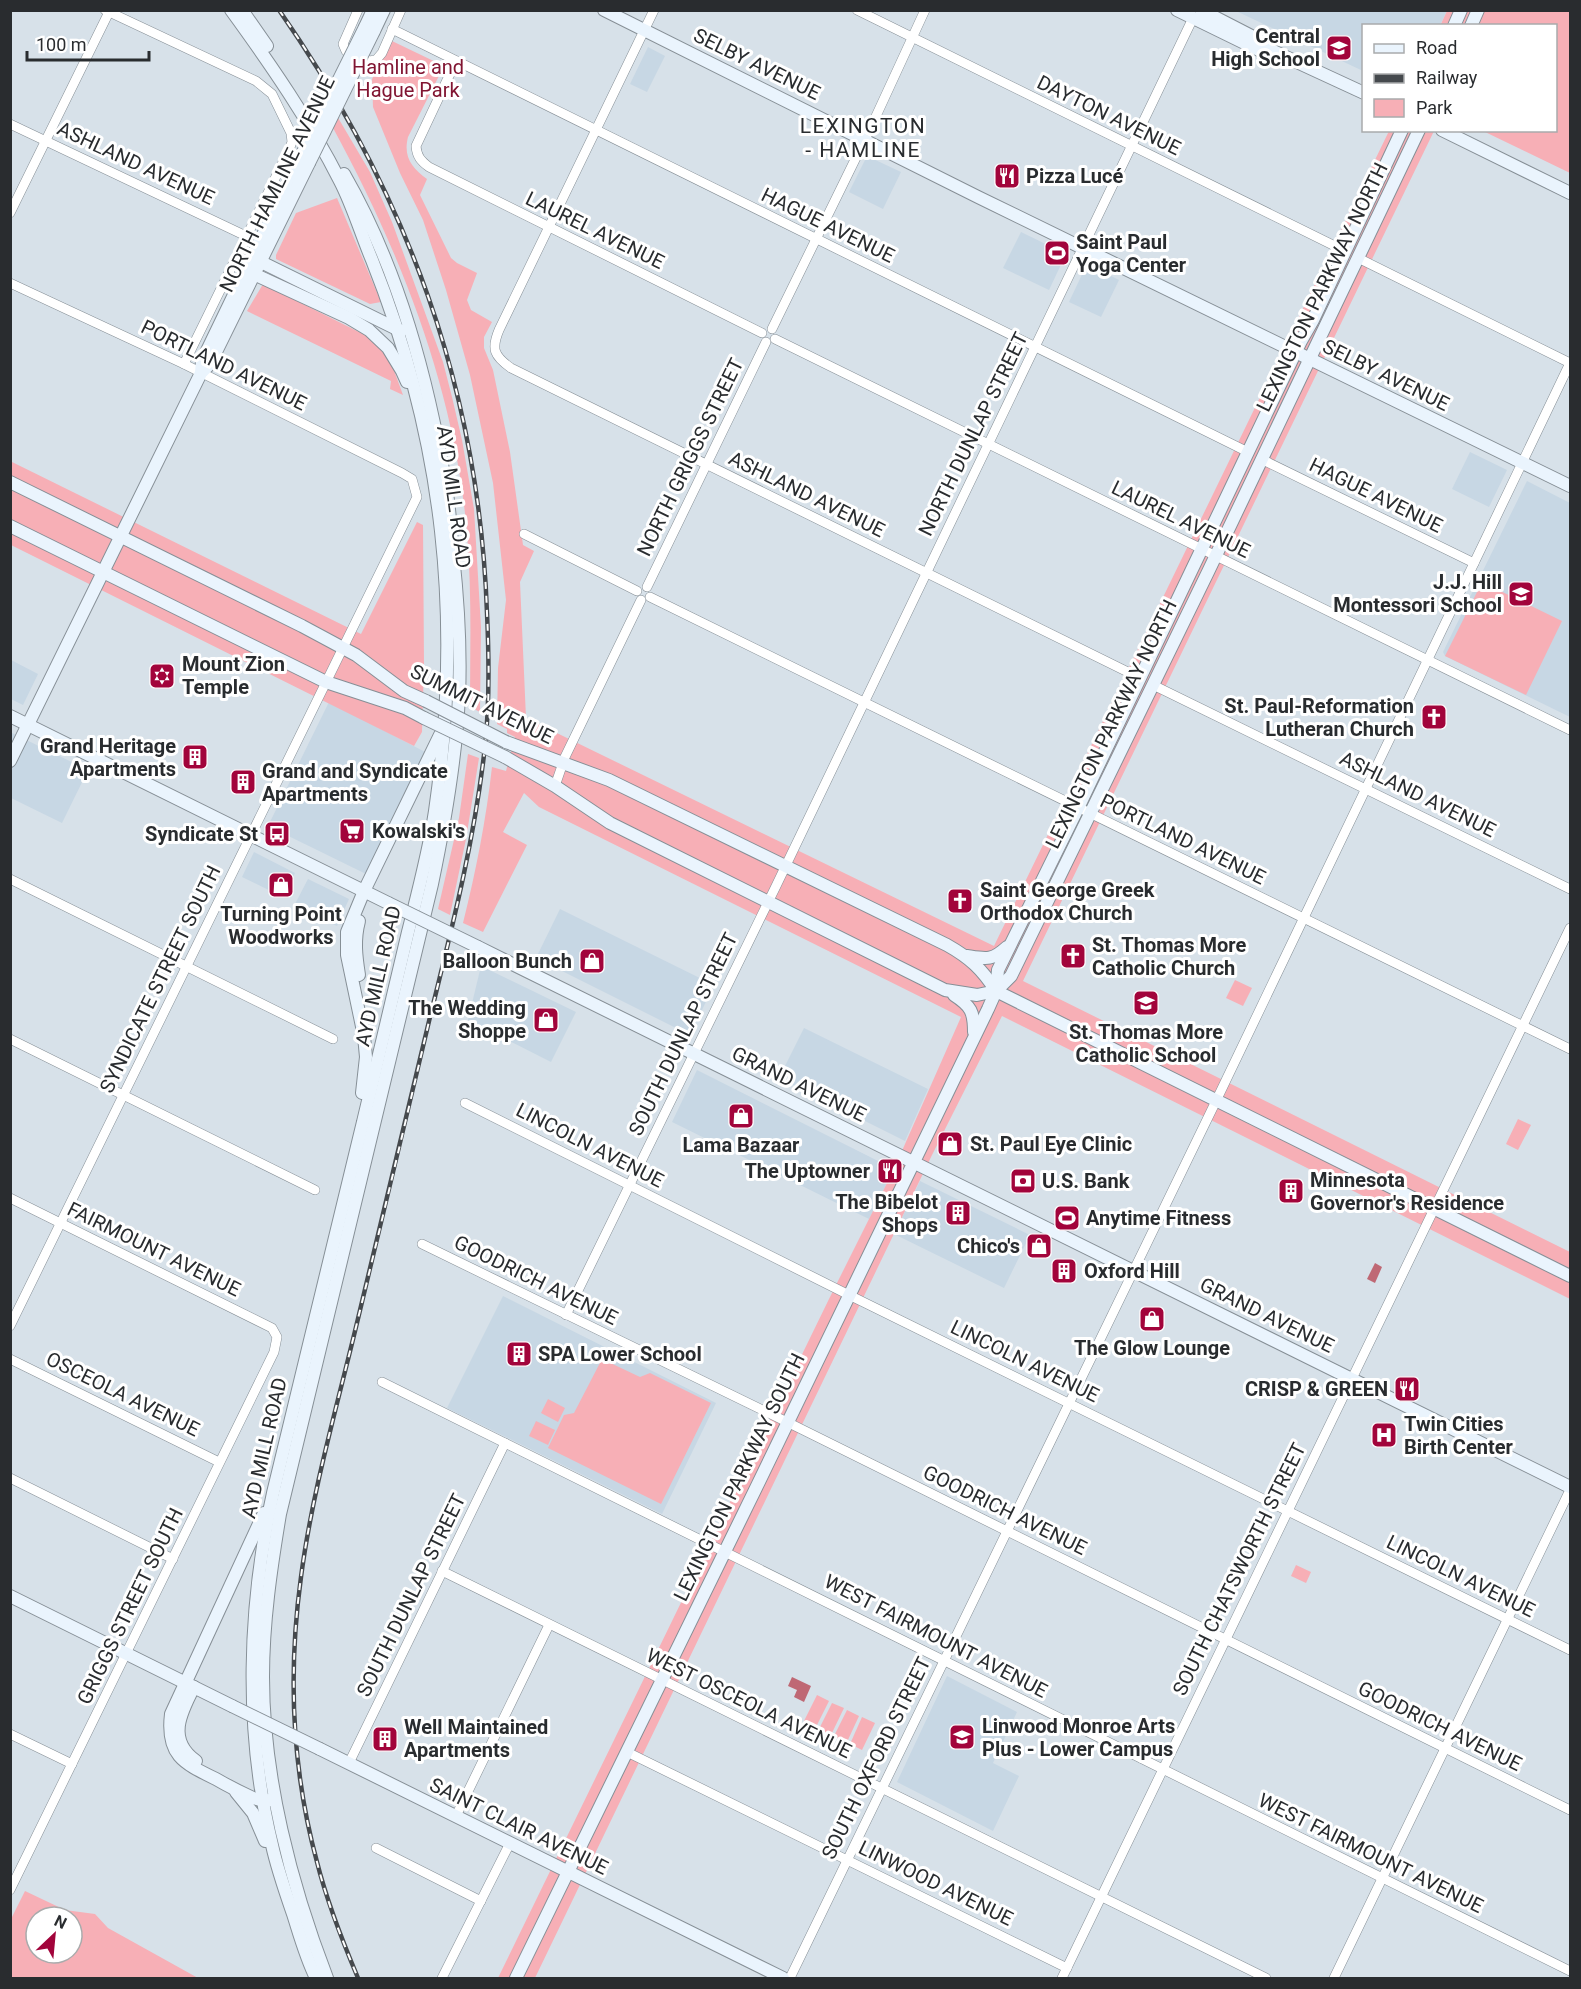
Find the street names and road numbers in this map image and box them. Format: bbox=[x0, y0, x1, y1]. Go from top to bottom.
street label: SELBY AVENUE bbox=[690, 23, 824, 105]
street label: DAYTON AVENUE bbox=[1033, 70, 1185, 160]
street label: NORTH HAMLINE AVENUE bbox=[214, 72, 340, 296]
street label: ASHLAND AVENUE bbox=[54, 116, 218, 210]
street label: LEXINGTON PARKWAY NORTH bbox=[1251, 159, 1393, 415]
street label: HAGUE AVENUE bbox=[757, 182, 899, 268]
street label: LAUREL AVENUE bbox=[522, 186, 668, 274]
street label: PORTLAND AVENUE bbox=[137, 315, 311, 415]
street label: NORTH DUNLAP STREET bbox=[913, 328, 1033, 540]
street label: SELBY AVENUE bbox=[1319, 334, 1453, 416]
street label: NORTH GRIGGS STREET bbox=[632, 354, 748, 560]
street label: AYD MILL ROAD bbox=[432, 424, 476, 570]
street label: ASHLAND AVENUE bbox=[725, 446, 889, 542]
street label: HAGUE AVENUE bbox=[1305, 452, 1447, 538]
street label: LAUREL AVENUE bbox=[1108, 475, 1254, 563]
street label: LEXINGTON PARKWAY NORTH bbox=[1040, 596, 1182, 852]
street label: SUMMIT AVENUE bbox=[406, 659, 558, 749]
street label: ASHLAND AVENUE bbox=[1336, 746, 1500, 842]
street label: PORTLAND AVENUE bbox=[1096, 789, 1270, 889]
street label: SYNDICATE STREET SOUTH bbox=[94, 861, 226, 1097]
street label: AYD MILL ROAD bbox=[350, 903, 406, 1049]
street label: SOUTH DUNLAP STREET bbox=[623, 929, 743, 1139]
street label: GRAND AVENUE bbox=[728, 1041, 870, 1127]
street label: LINCOLN AVENUE bbox=[512, 1097, 668, 1193]
street label: FAIRMOUNT AVENUE bbox=[63, 1197, 245, 1301]
street label: GOODRICH AVENUE bbox=[450, 1230, 622, 1330]
street label: GRAND AVENUE bbox=[1196, 1272, 1338, 1358]
street label: LINCOLN AVENUE bbox=[947, 1315, 1103, 1407]
street label: OSCEOLA AVENUE bbox=[42, 1346, 204, 1442]
street label: LEXINGTON PARKWAY SOUTH bbox=[668, 1349, 810, 1605]
street label: AYD MILL ROAD bbox=[236, 1375, 292, 1521]
street label: SOUTH CHATSWORTH STREET bbox=[1167, 1439, 1311, 1699]
street label: GOODRICH AVENUE bbox=[919, 1460, 1091, 1560]
street label: SOUTH DUNLAP STREET bbox=[351, 1490, 471, 1700]
street label: GRIGGS STREET SOUTH bbox=[72, 1504, 188, 1708]
street label: LINCOLN AVENUE bbox=[1383, 1530, 1539, 1622]
street label: WEST FAIRMOUNT AVENUE bbox=[820, 1569, 1052, 1703]
street label: WEST OSCEOLA AVENUE bbox=[643, 1643, 855, 1763]
street label: SOUTH OXFORD STREET bbox=[817, 1653, 935, 1863]
street label: GOODRICH AVENUE bbox=[1354, 1676, 1526, 1776]
street label: SAINT CLAIR AVENUE bbox=[426, 1772, 612, 1880]
street label: WEST FAIRMOUNT AVENUE bbox=[1255, 1788, 1487, 1918]
street label: LINWOOD AVENUE bbox=[855, 1835, 1017, 1931]

